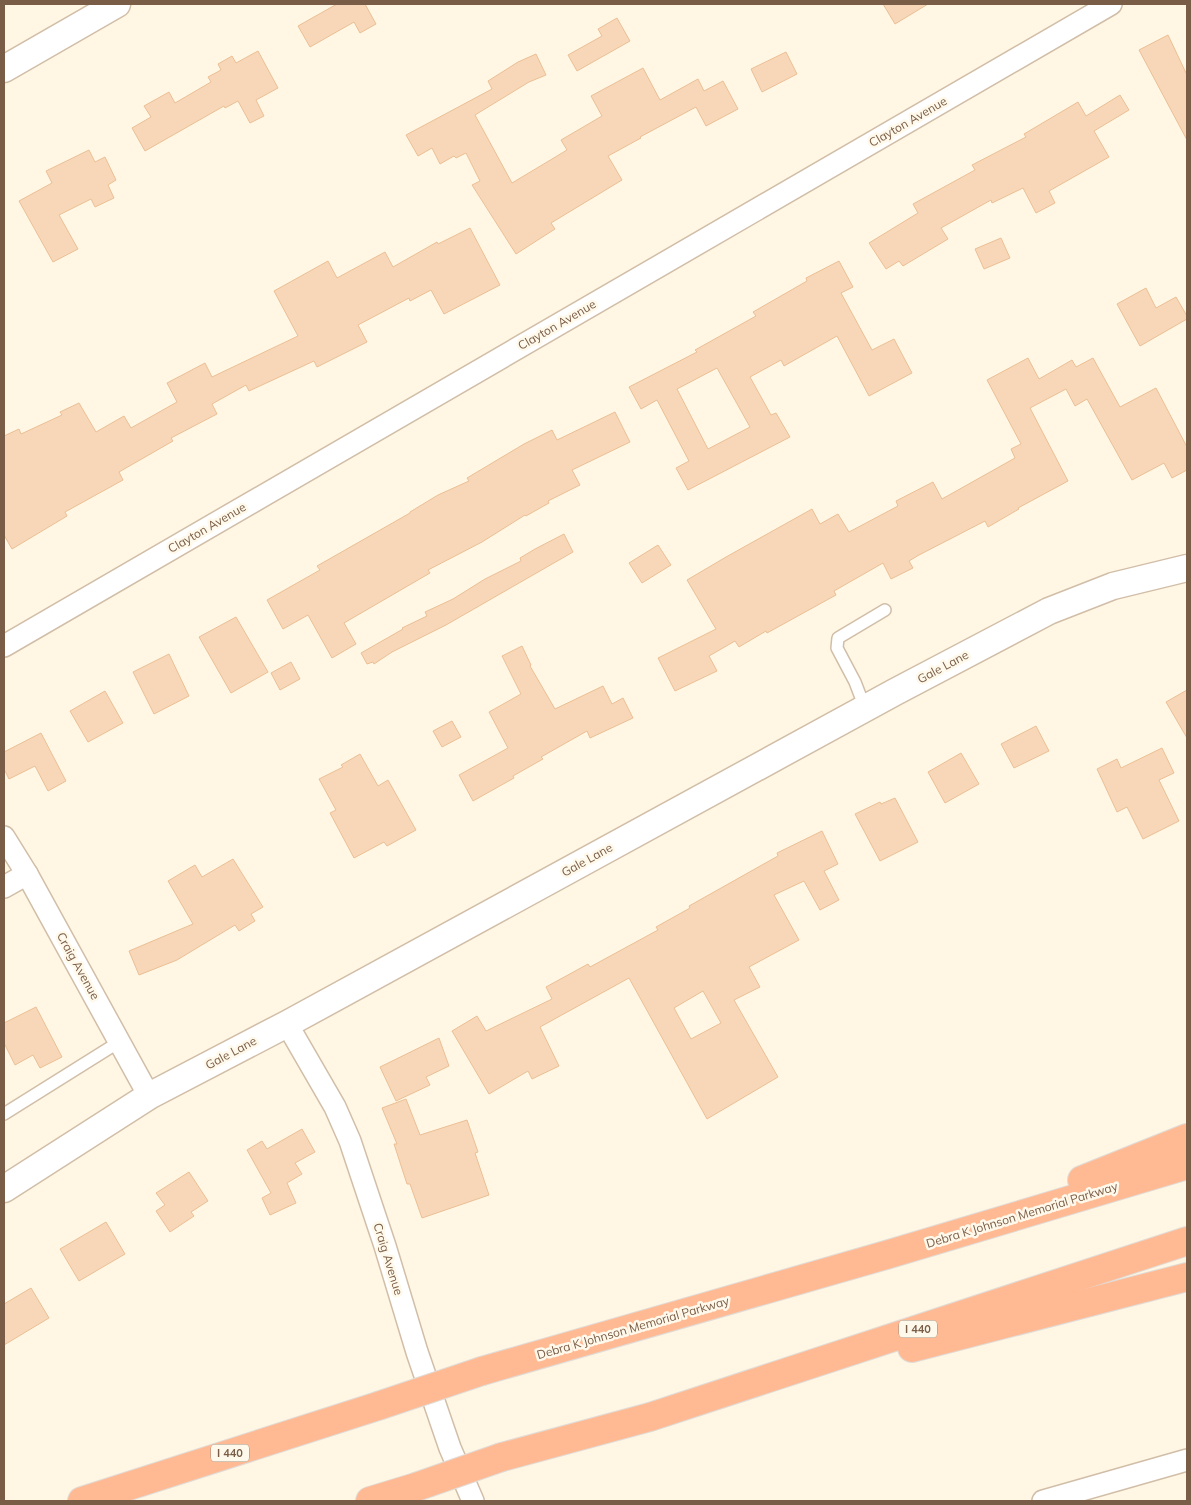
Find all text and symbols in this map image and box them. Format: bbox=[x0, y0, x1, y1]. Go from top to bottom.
street label: Clayton Avenue bbox=[866, 93, 949, 150]
street label: Clayton Avenue bbox=[515, 296, 598, 353]
street label: Clayton Avenue bbox=[165, 499, 248, 556]
street label: Gale Lane bbox=[915, 647, 971, 686]
street label: Gale Lane bbox=[559, 839, 615, 880]
street label: Craig Avenue bbox=[54, 929, 103, 1002]
street label: Gale Lane bbox=[203, 1033, 259, 1072]
street label: Debra K Johnson Memorial Parkway bbox=[924, 1178, 1120, 1251]
street label: Craig Avenue bbox=[370, 1221, 407, 1297]
street label: Debra K Johnson Memorial Parkway bbox=[535, 1293, 731, 1362]
road number: I 440 bbox=[899, 1320, 937, 1338]
road number: I 440 bbox=[211, 1445, 249, 1462]

